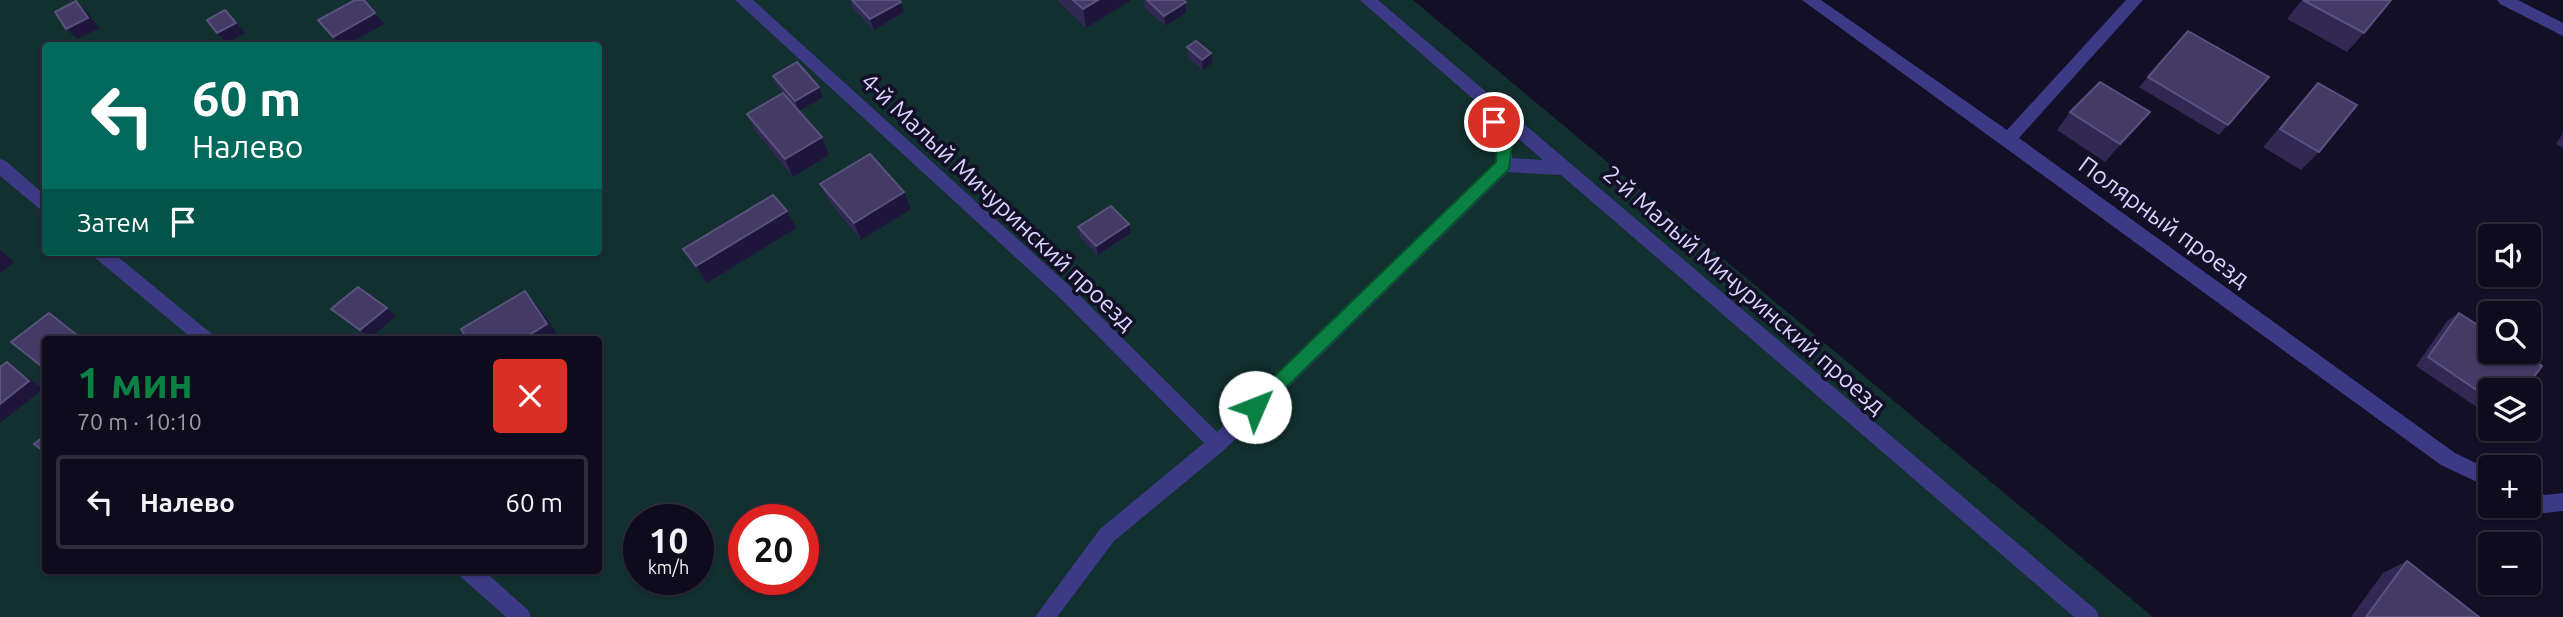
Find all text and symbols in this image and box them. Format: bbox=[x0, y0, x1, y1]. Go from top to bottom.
street label: 4-й Малый Мичуринский проезд bbox=[856, 67, 1141, 336]
icon: left bbox=[77, 70, 168, 161]
text: 60 m bbox=[192, 70, 301, 125]
pin bbox=[1464, 92, 1524, 152]
icon: arrive bbox=[1475, 103, 1513, 141]
text: Налево bbox=[192, 128, 304, 164]
street label: Полярный проезд bbox=[2074, 151, 2255, 292]
street label: 2-й Малый Мичуринский проезд bbox=[1598, 160, 1891, 419]
icon: arrive bbox=[164, 203, 202, 241]
text: Затем bbox=[77, 208, 150, 237]
map controls bbox=[2478, 224, 2541, 595]
button: sound bbox=[2478, 224, 2541, 287]
button: search bbox=[2478, 301, 2541, 364]
text: 1 мин bbox=[77, 359, 193, 406]
button: close bbox=[493, 359, 567, 433]
position arrow bbox=[1218, 370, 1292, 444]
button: layers bbox=[2478, 378, 2541, 441]
text: 70 m · 10:10 bbox=[77, 409, 202, 434]
button: + bbox=[2478, 455, 2541, 518]
icon: left bbox=[81, 483, 119, 521]
text: Налево bbox=[140, 488, 235, 517]
text: 60 m bbox=[505, 488, 563, 517]
speed limit sign: 20 bbox=[728, 504, 819, 595]
text: 10 bbox=[649, 520, 688, 560]
button: − bbox=[2478, 532, 2541, 595]
text: km/h bbox=[648, 557, 689, 577]

